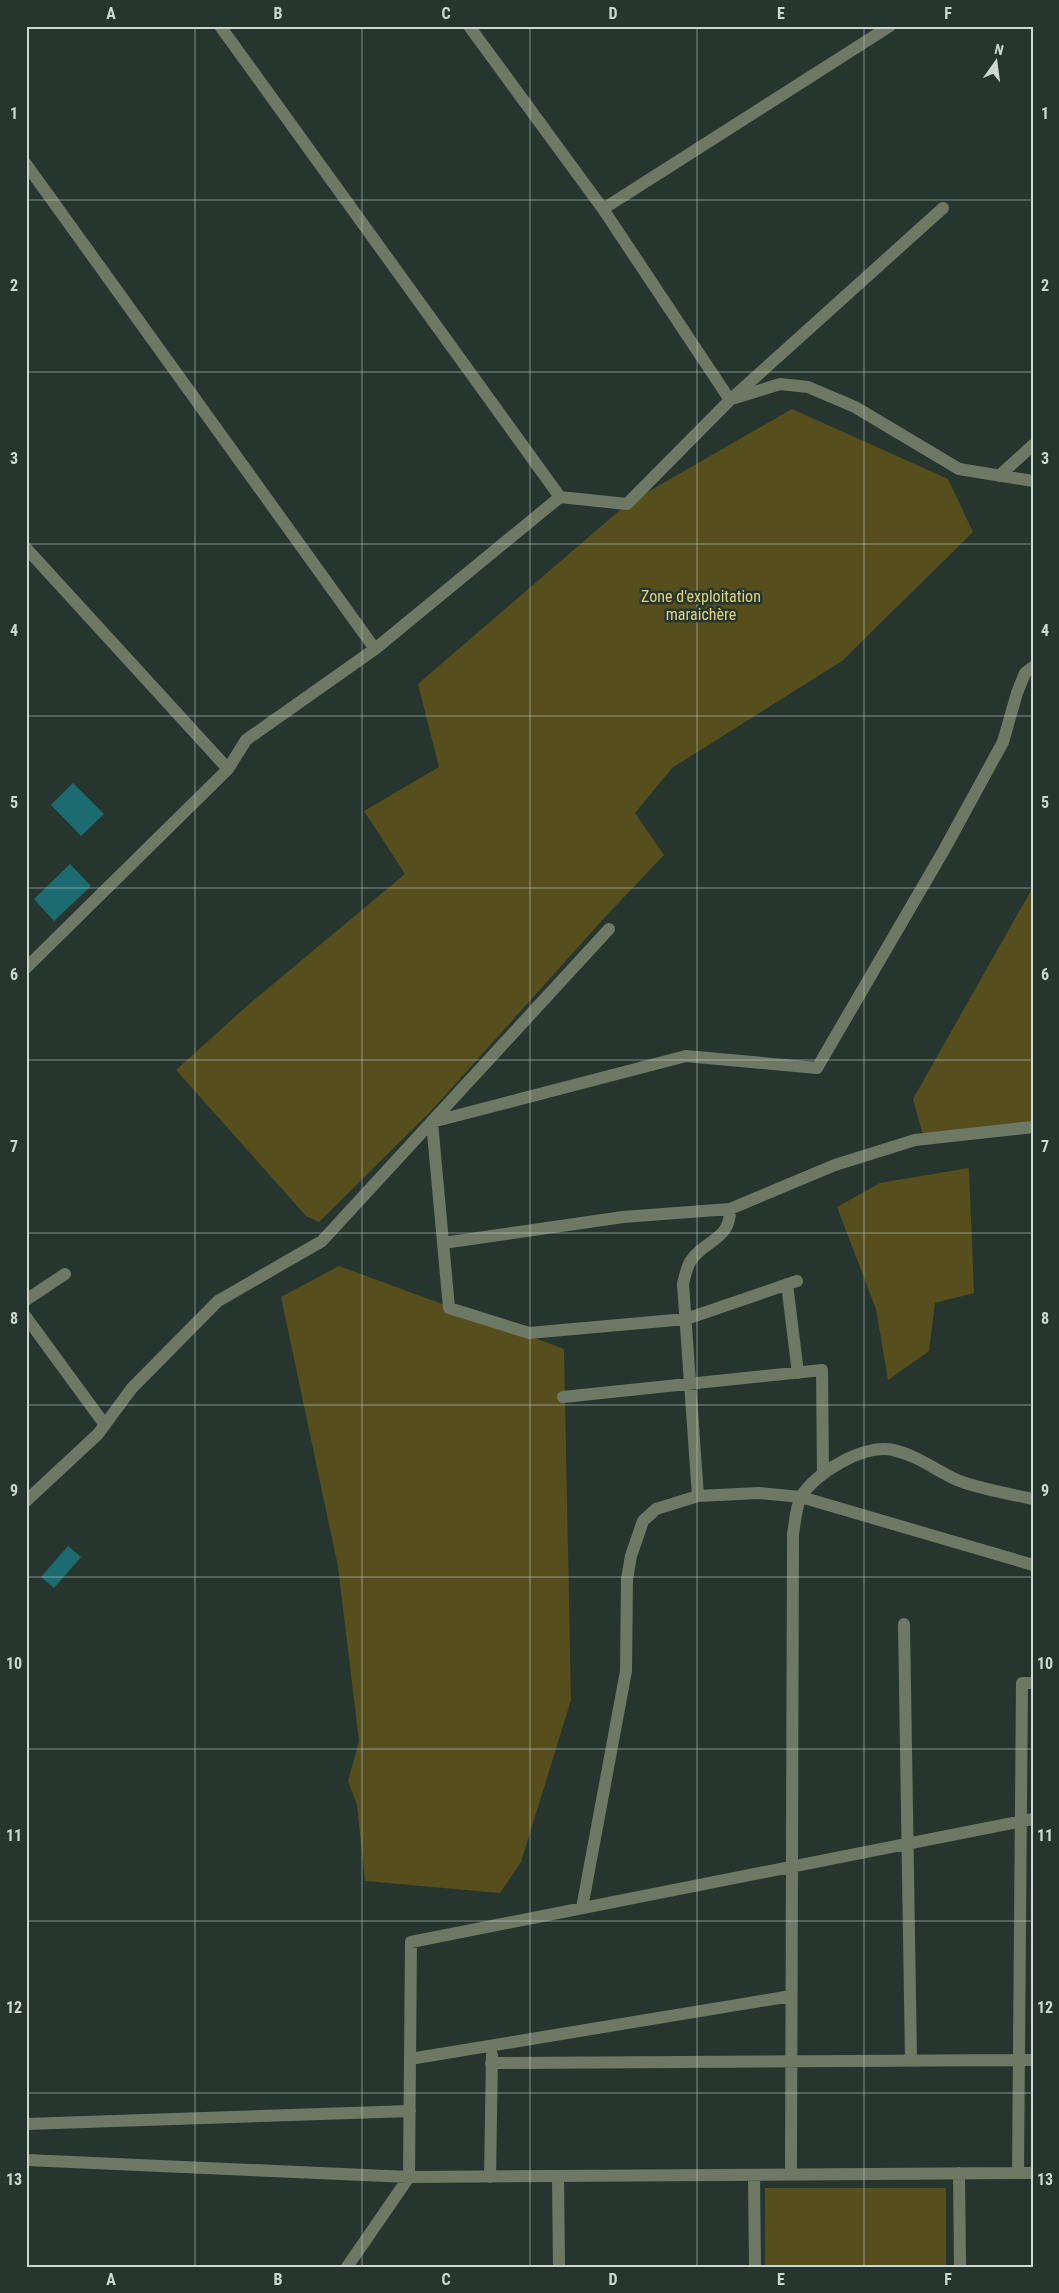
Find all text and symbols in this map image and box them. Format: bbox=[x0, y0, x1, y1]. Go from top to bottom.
text: A bbox=[106, 4, 116, 23]
text: B bbox=[274, 4, 283, 23]
text: C bbox=[441, 4, 451, 23]
text: D bbox=[608, 4, 618, 23]
text: E bbox=[777, 4, 785, 23]
text: F bbox=[944, 4, 952, 23]
north arrow bbox=[972, 38, 1022, 88]
text: N bbox=[993, 41, 1005, 58]
text: 1 bbox=[10, 104, 18, 123]
text: 1 bbox=[1041, 104, 1049, 123]
text: 2 bbox=[10, 276, 18, 295]
text: 2 bbox=[1041, 276, 1049, 295]
text: 3 bbox=[10, 449, 18, 468]
text: 3 bbox=[1041, 449, 1049, 468]
park label: Zone d'exploitation maraichère bbox=[641, 587, 761, 624]
text: 4 bbox=[10, 621, 18, 640]
text: 4 bbox=[1041, 621, 1049, 640]
text: 5 bbox=[10, 793, 18, 812]
text: 5 bbox=[1041, 793, 1049, 812]
text: 6 bbox=[10, 965, 18, 984]
text: 6 bbox=[1041, 965, 1049, 984]
text: 7 bbox=[10, 1137, 18, 1156]
text: 7 bbox=[1041, 1137, 1049, 1156]
text: 8 bbox=[10, 1309, 18, 1328]
text: 8 bbox=[1041, 1309, 1049, 1328]
text: 9 bbox=[10, 1481, 18, 1500]
text: 9 bbox=[1041, 1481, 1049, 1500]
text: 10 bbox=[6, 1654, 22, 1673]
text: 10 bbox=[1037, 1654, 1053, 1673]
text: 11 bbox=[6, 1826, 22, 1845]
text: 11 bbox=[1037, 1826, 1053, 1845]
text: 12 bbox=[6, 1998, 22, 2017]
text: 12 bbox=[1037, 1998, 1053, 2017]
text: 13 bbox=[6, 2170, 22, 2189]
text: 13 bbox=[1037, 2170, 1053, 2189]
text: A bbox=[106, 2270, 116, 2289]
text: B bbox=[274, 2270, 283, 2289]
text: C bbox=[441, 2270, 451, 2289]
text: D bbox=[608, 2270, 618, 2289]
text: E bbox=[777, 2270, 785, 2289]
text: F bbox=[944, 2270, 952, 2289]

